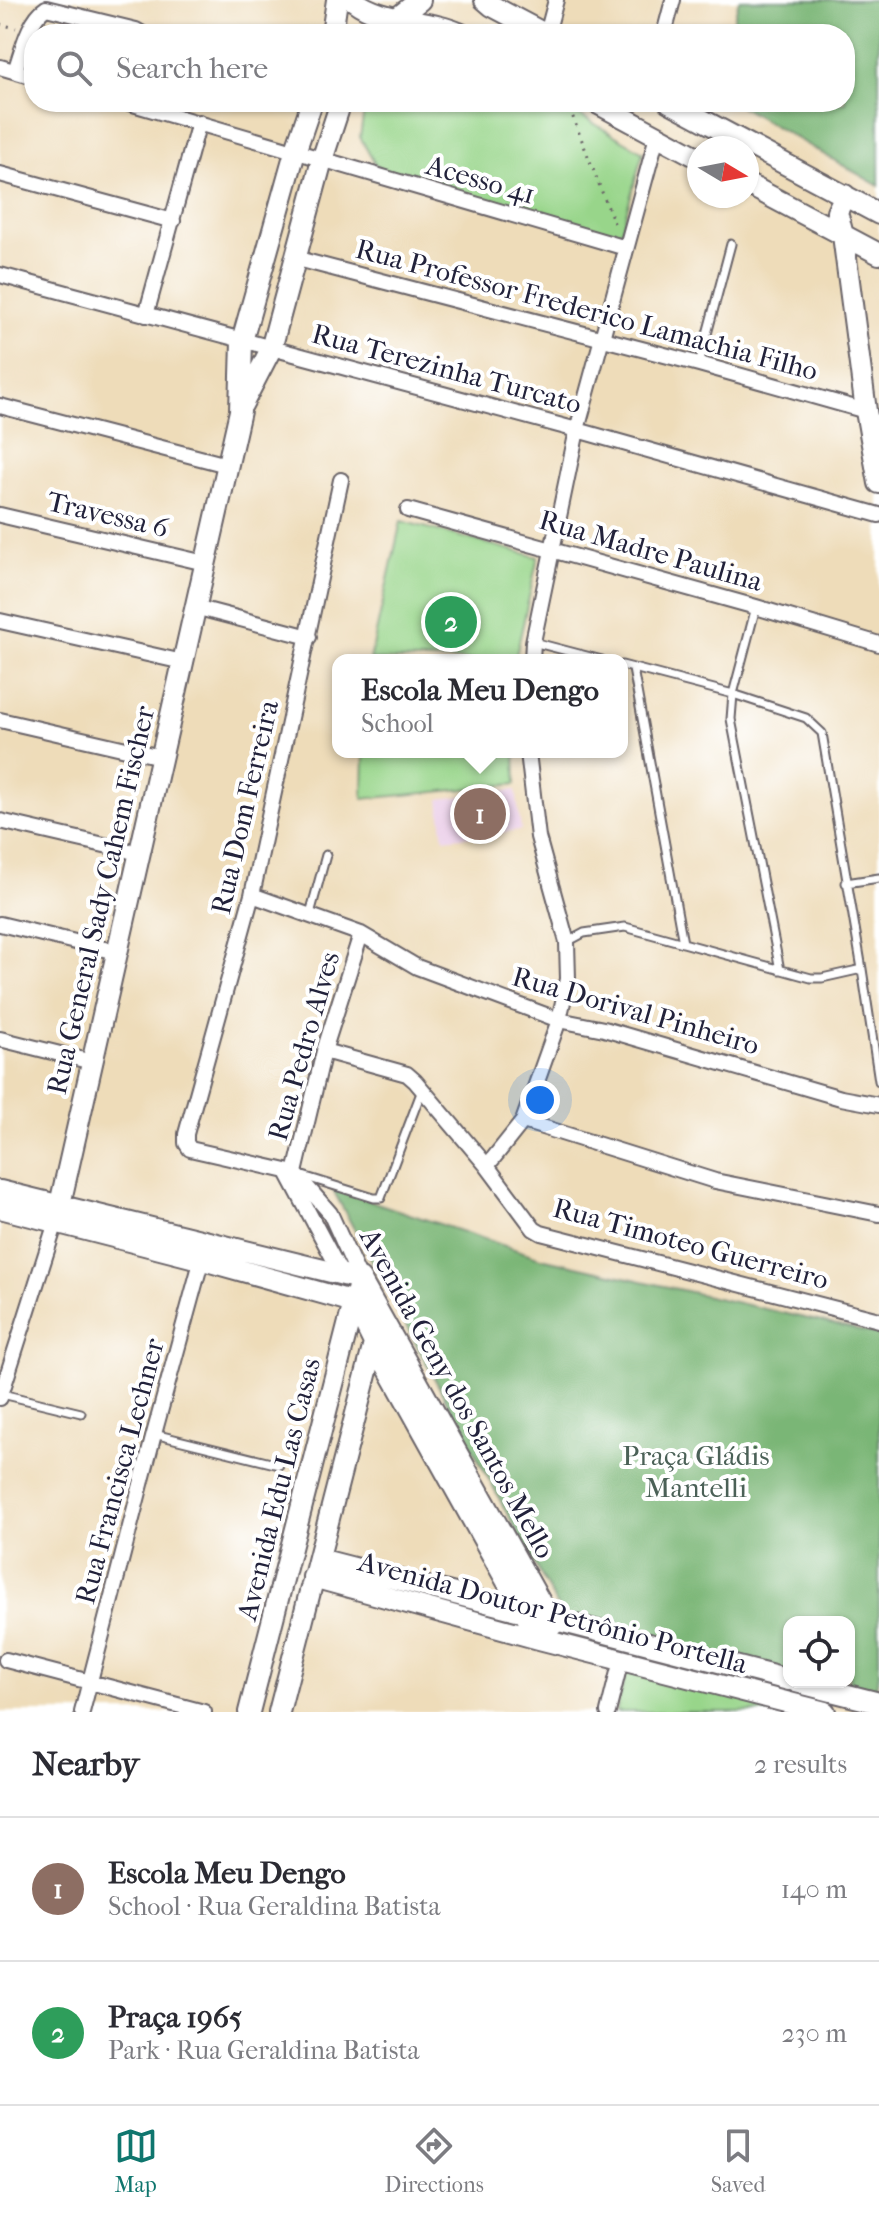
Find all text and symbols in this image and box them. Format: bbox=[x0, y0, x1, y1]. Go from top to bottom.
search box bbox=[24, 24, 855, 112]
icon: search bbox=[52, 46, 96, 90]
text: Search here bbox=[116, 51, 268, 86]
north arrow bbox=[687, 136, 759, 208]
street label: Acesso 41 bbox=[422, 148, 539, 211]
street label: Rua Professor Frederico Lamachia Filho bbox=[352, 232, 821, 387]
street label: Rua Terezinha Turcato bbox=[309, 317, 585, 420]
street label: Travessa 6 bbox=[44, 485, 173, 545]
street label: Rua Madre Paulina bbox=[535, 503, 767, 598]
pin: 2 bbox=[425, 592, 477, 652]
popup bbox=[332, 654, 628, 758]
text: Escola Meu Dengo bbox=[361, 673, 599, 708]
street label: Rua Dom Ferreira bbox=[204, 696, 285, 917]
street label: Rua General Sady Cahem Fischer bbox=[40, 702, 161, 1098]
text: School bbox=[361, 708, 434, 739]
pin: 1 bbox=[454, 784, 506, 844]
street label: Rua Pedro Alves bbox=[261, 948, 346, 1144]
street label: Rua Dorival Pinheiro bbox=[509, 959, 763, 1062]
your location bbox=[520, 1080, 560, 1120]
street label: Rua Timoteo Guerreiro bbox=[550, 1191, 832, 1296]
street label: Avenida Geny dos Santos Mello bbox=[353, 1222, 562, 1564]
street label: Rua Francisca Lechner bbox=[68, 1335, 171, 1608]
street label: Avenida Edu Las Casas bbox=[230, 1355, 327, 1625]
park label: Praça Gládis Mantelli bbox=[622, 1439, 770, 1504]
street label: Avenida Doutor Petrônio Portella bbox=[354, 1544, 752, 1681]
map controls bbox=[783, 1616, 855, 1688]
button: locate bbox=[783, 1616, 855, 1688]
text: Nearby bbox=[32, 1744, 139, 1784]
text: 2 results bbox=[754, 1749, 847, 1780]
text: Escola Meu Dengo bbox=[108, 1856, 346, 1891]
text: 1 bbox=[53, 1874, 63, 1905]
text: 140 m bbox=[781, 1874, 847, 1905]
text: School · Rua Geraldina Batista bbox=[108, 1891, 440, 1922]
text: Praça 1965 bbox=[108, 2000, 242, 2035]
text: 2 bbox=[51, 2018, 65, 2049]
text: 230 m bbox=[781, 2018, 847, 2049]
text: Park · Rua Geraldina Batista bbox=[108, 2035, 420, 2066]
tab: Map bbox=[114, 2124, 158, 2198]
tab: Directions bbox=[385, 2124, 484, 2198]
tab: Saved bbox=[711, 2124, 765, 2198]

